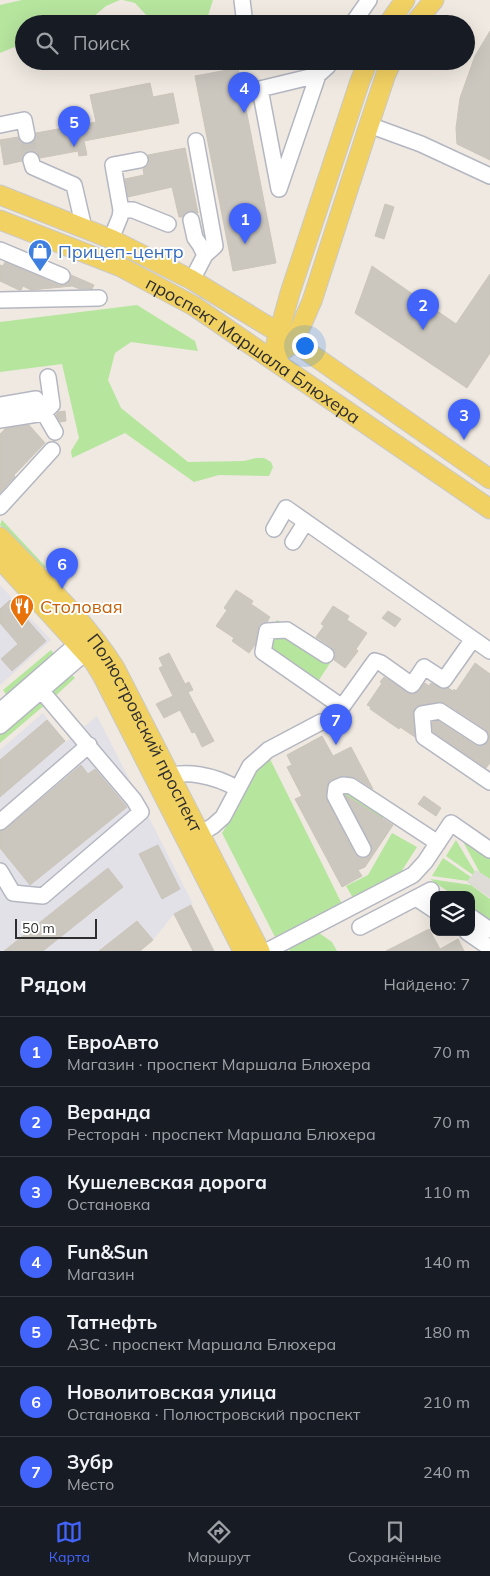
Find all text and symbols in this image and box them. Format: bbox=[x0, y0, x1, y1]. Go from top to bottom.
search box bbox=[15, 15, 475, 70]
icon: search bbox=[33, 29, 61, 57]
text: Поиск bbox=[73, 31, 130, 55]
pin: 4 bbox=[228, 72, 260, 113]
pin: 5 bbox=[58, 106, 90, 147]
pin: 1 bbox=[229, 203, 261, 244]
shop icon: Прицеп-центр bbox=[27, 238, 53, 272]
place label: Прицеп-центр bbox=[58, 240, 184, 263]
street label: проспект Маршала Блюхера bbox=[142, 271, 365, 428]
pin: 2 bbox=[407, 289, 439, 330]
your location bbox=[292, 333, 318, 359]
pin: 3 bbox=[448, 399, 480, 440]
pin: 6 bbox=[46, 548, 78, 589]
restaurant icon: Столовая bbox=[9, 593, 35, 627]
place label: Столовая bbox=[40, 595, 123, 618]
street label: Полюстровский проспект bbox=[83, 629, 209, 836]
pin: 7 bbox=[320, 704, 352, 745]
map controls bbox=[430, 891, 475, 936]
button: layers bbox=[430, 891, 475, 936]
scale bar bbox=[15, 916, 98, 939]
text: 50 m bbox=[22, 919, 55, 937]
text: Рядом bbox=[20, 971, 87, 997]
text: Найдено: 7 bbox=[384, 974, 470, 994]
text: ЕвроАвто bbox=[67, 1030, 159, 1054]
text: 1 bbox=[31, 1042, 41, 1062]
text: 70 m bbox=[433, 1042, 470, 1062]
text: Магазин · проспект Маршала Блюхера bbox=[67, 1054, 371, 1074]
text: Веранда bbox=[67, 1100, 151, 1124]
text: 2 bbox=[31, 1112, 41, 1132]
text: 70 m bbox=[433, 1112, 470, 1132]
text: Ресторан · проспект Маршала Блюхера bbox=[67, 1124, 376, 1144]
text: Кушелевская дорога bbox=[67, 1170, 267, 1194]
text: 3 bbox=[31, 1182, 41, 1202]
text: 110 m bbox=[423, 1182, 470, 1202]
text: Остановка bbox=[67, 1194, 151, 1214]
text: Fun&Sun bbox=[67, 1240, 149, 1264]
text: 4 bbox=[31, 1252, 41, 1272]
text: 140 m bbox=[423, 1252, 470, 1272]
text: Магазин bbox=[67, 1264, 135, 1284]
text: Татнефть bbox=[67, 1310, 157, 1334]
text: 5 bbox=[31, 1322, 41, 1342]
text: 180 m bbox=[423, 1322, 470, 1342]
text: АЗС · проспект Маршала Блюхера bbox=[67, 1334, 336, 1354]
text: Новолитовская улица bbox=[67, 1380, 277, 1404]
text: 6 bbox=[31, 1392, 41, 1412]
text: 210 m bbox=[423, 1392, 470, 1412]
text: Остановка · Полюстровский проспект bbox=[67, 1404, 360, 1424]
text: Зубр bbox=[67, 1450, 113, 1474]
text: 7 bbox=[31, 1462, 41, 1482]
text: 240 m bbox=[423, 1462, 470, 1482]
text: Место bbox=[67, 1474, 114, 1494]
tab: Карта bbox=[49, 1518, 90, 1566]
tab: Маршрут bbox=[188, 1518, 250, 1566]
tab: Сохранённые bbox=[348, 1518, 441, 1566]

